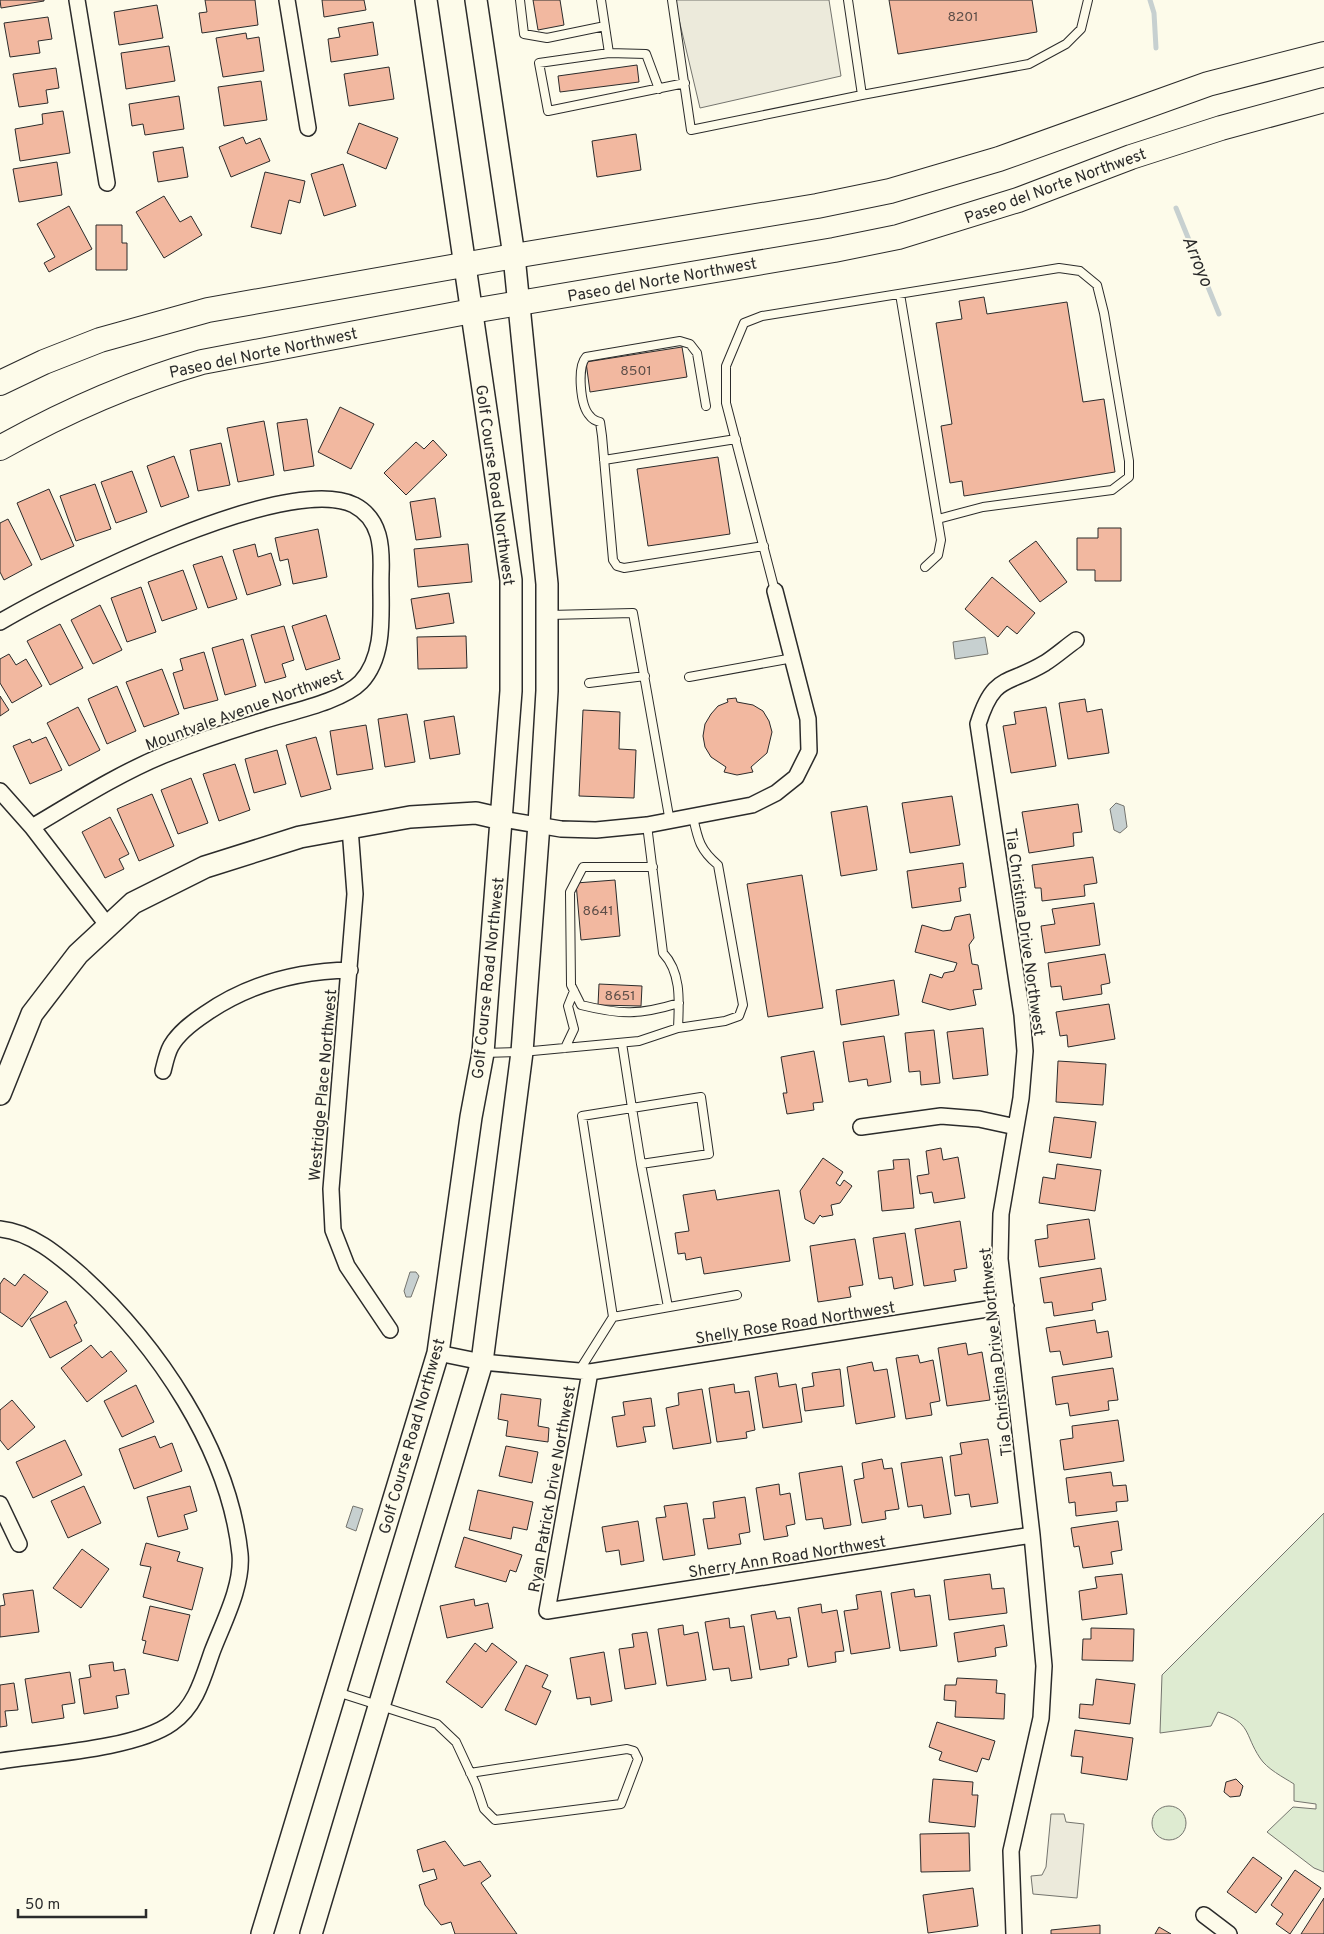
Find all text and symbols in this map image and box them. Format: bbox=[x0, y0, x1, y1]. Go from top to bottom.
house number: 8201 bbox=[947, 9, 979, 26]
street label: Paseo del Norte Northwest bbox=[962, 145, 1149, 229]
water label: Arroyo bbox=[1176, 233, 1217, 291]
street label: Paseo del Norte Northwest bbox=[566, 254, 759, 307]
street label: Paseo del Norte Northwest bbox=[167, 324, 359, 384]
house number: 8501 bbox=[620, 363, 652, 380]
street label: Golf Course Road Northwest bbox=[470, 384, 518, 587]
street label: Mountvale Avenue Northwest bbox=[143, 666, 346, 756]
street label: Tia Christina Drive Northwest bbox=[1000, 827, 1049, 1038]
street label: Golf Course Road Northwest bbox=[468, 876, 510, 1080]
house number: 8641 bbox=[583, 903, 613, 920]
street label: Westridge Place Northwest bbox=[306, 988, 342, 1182]
house number: 8651 bbox=[605, 988, 635, 1005]
street label: Tia Christina Drive Northwest bbox=[976, 1246, 1018, 1457]
street label: Shelly Rose Road Northwest bbox=[694, 1298, 897, 1350]
street label: Golf Course Road Northwest bbox=[375, 1336, 450, 1537]
street label: Ryan Patrick Drive Northwest bbox=[525, 1384, 581, 1594]
street label: Sherry Ann Road Northwest bbox=[687, 1532, 888, 1583]
scale bar bbox=[18, 1886, 145, 1918]
text: 50 m bbox=[25, 1896, 60, 1915]

